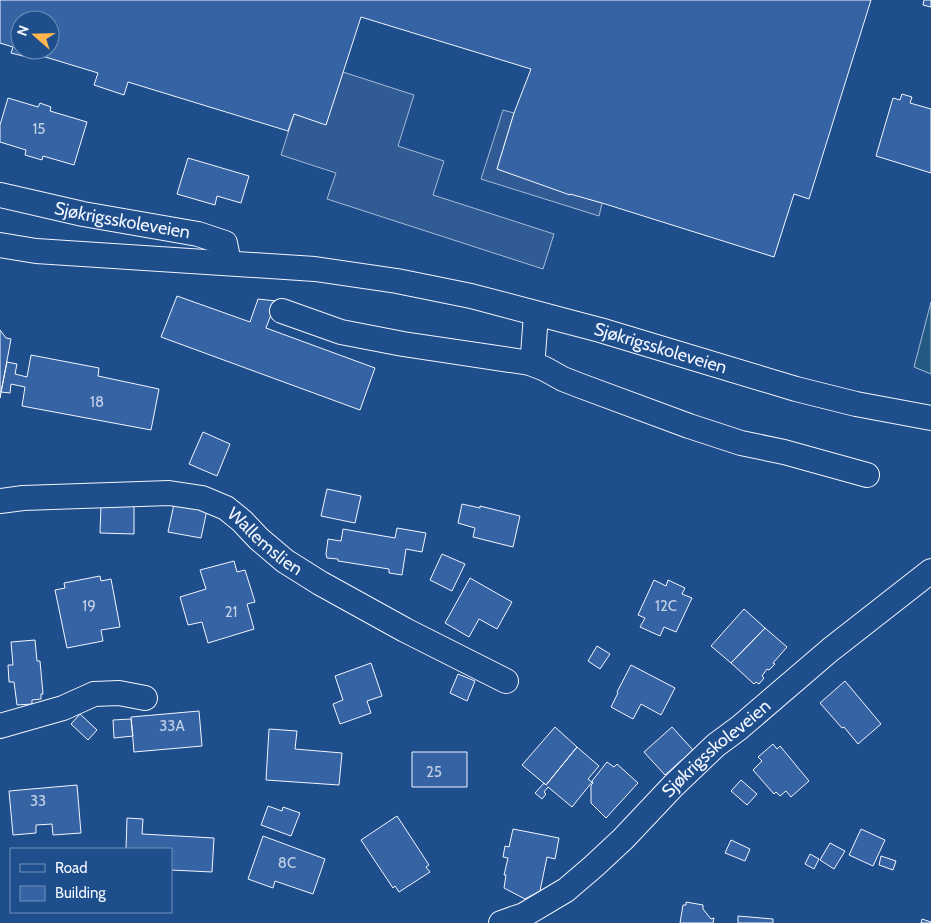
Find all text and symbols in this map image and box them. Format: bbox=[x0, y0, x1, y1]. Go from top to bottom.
north arrow bbox=[10, 10, 60, 60]
text: N bbox=[13, 23, 33, 38]
house number: 15 bbox=[32, 120, 46, 138]
street label: Sjøkrigsskoleveien bbox=[52, 197, 192, 243]
street label: Sjøkrigsskoleveien bbox=[592, 318, 729, 379]
house number: 18 bbox=[90, 393, 104, 411]
street label: Wallemslien bbox=[223, 502, 307, 580]
house number: 19 bbox=[82, 597, 96, 615]
house number: 12C bbox=[655, 597, 677, 615]
house number: 21 bbox=[225, 603, 237, 621]
street label: Sjøkrigsskoleveien bbox=[657, 695, 775, 802]
house number: 33A bbox=[159, 717, 185, 735]
house number: 25 bbox=[426, 763, 442, 781]
house number: 33 bbox=[30, 792, 46, 810]
legend bbox=[10, 848, 172, 913]
house number: 8C bbox=[278, 854, 296, 872]
text: Road bbox=[55, 859, 88, 877]
text: Building bbox=[55, 884, 106, 902]

